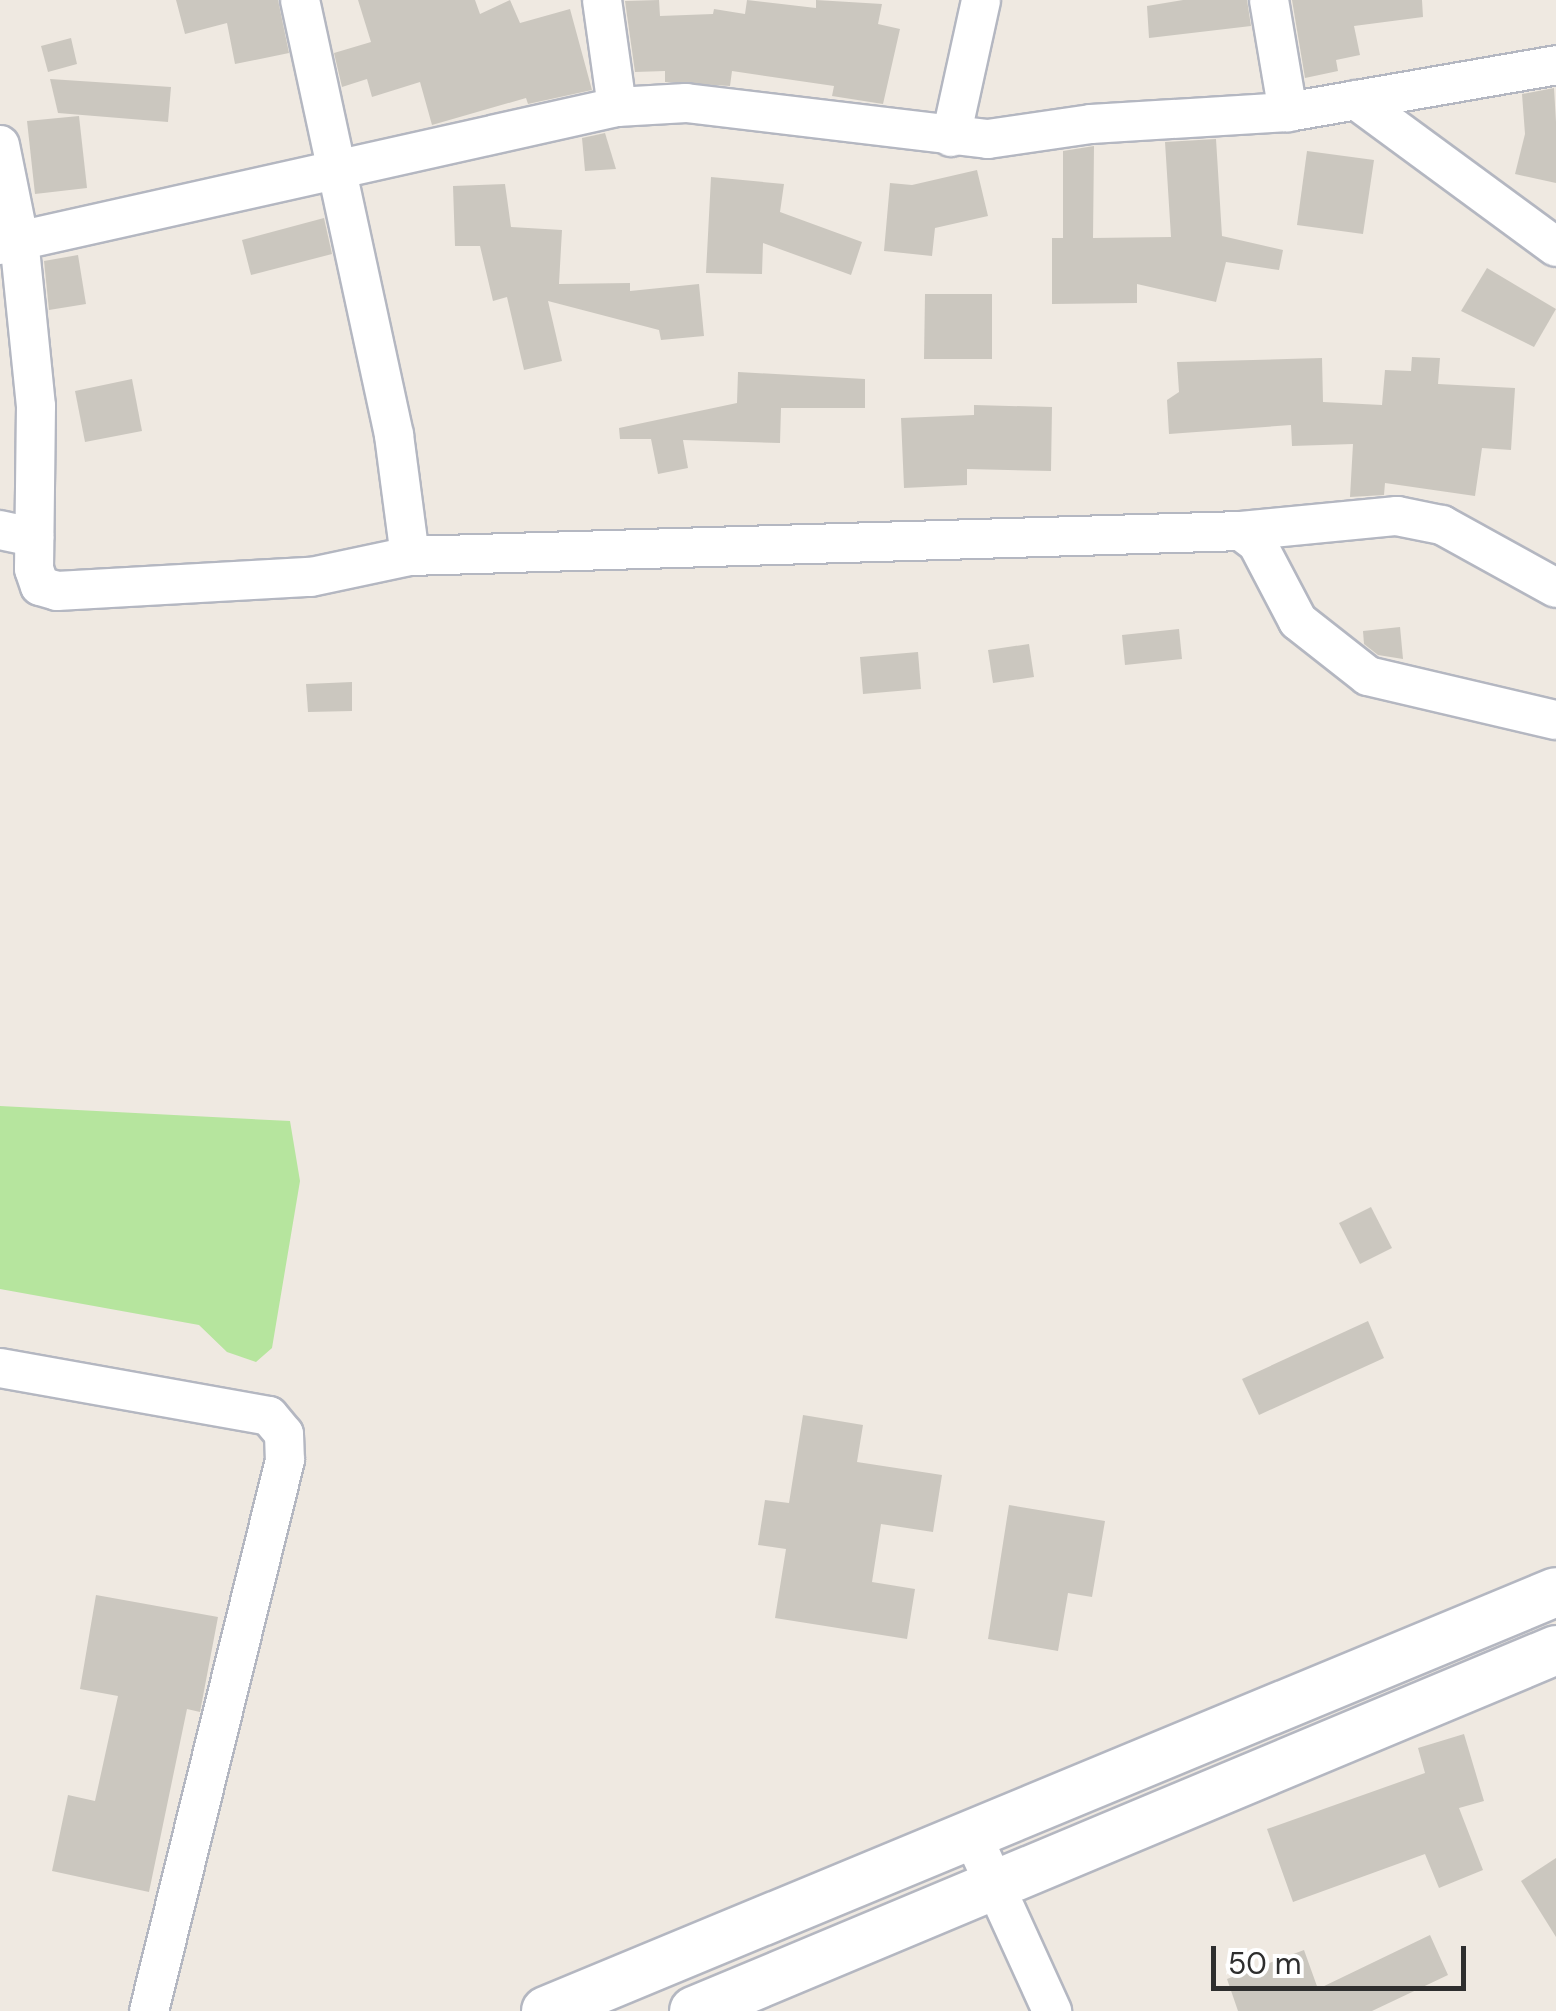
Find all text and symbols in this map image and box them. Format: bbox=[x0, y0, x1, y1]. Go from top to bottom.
scale bar bbox=[1216, 1926, 1471, 1988]
text: 50 m bbox=[1228, 1944, 1302, 1983]

